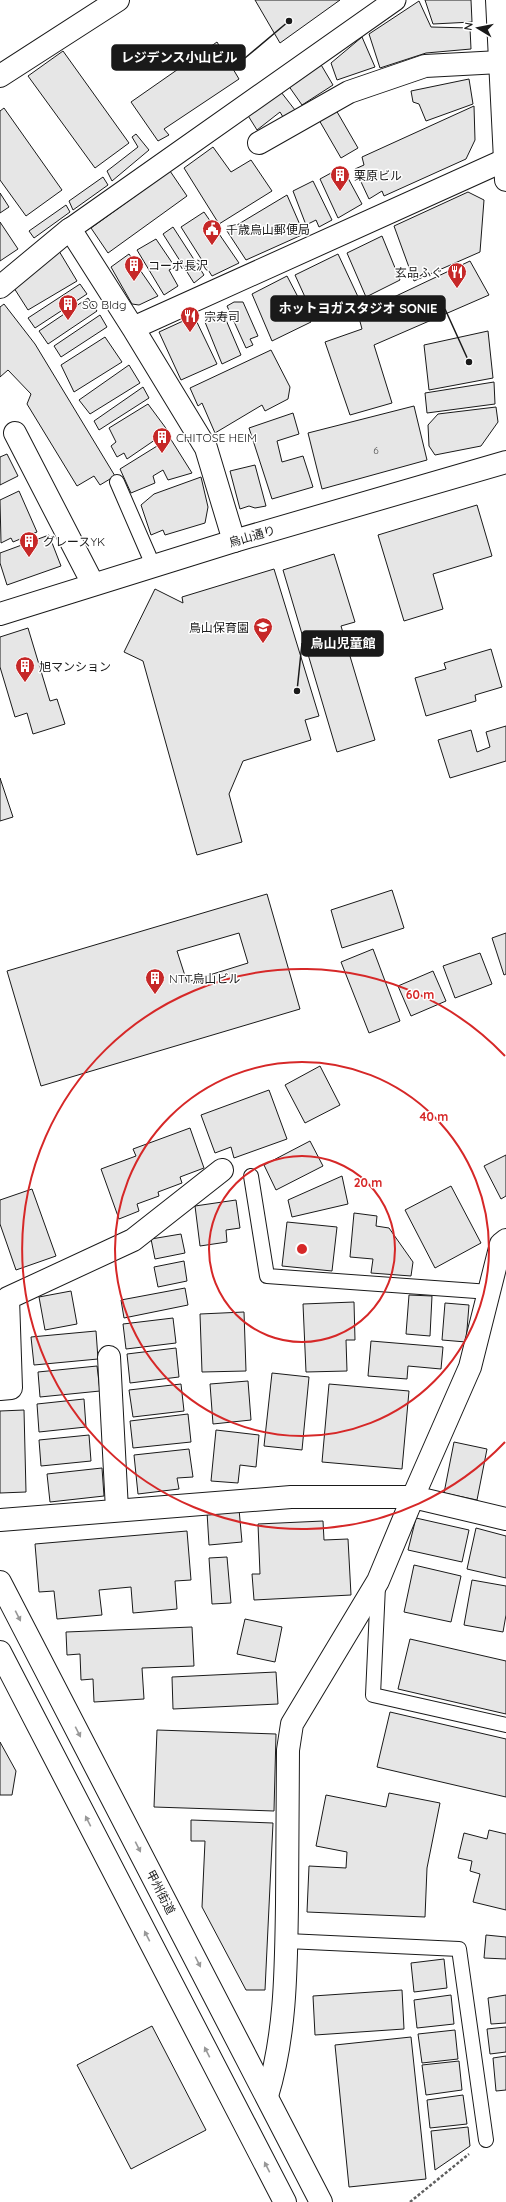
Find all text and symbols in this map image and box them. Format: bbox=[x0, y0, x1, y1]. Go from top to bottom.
north arrow bbox=[458, 8, 498, 48]
text: N bbox=[461, 21, 476, 31]
callout: レジデンス小山ビル bbox=[112, 45, 245, 70]
text: レジデンス小山ビル bbox=[121, 49, 237, 65]
building icon: 栗原ビル bbox=[329, 164, 351, 192]
place label: 栗原ビル bbox=[354, 168, 402, 183]
public building icon: 千歳烏山郵便局 bbox=[201, 218, 223, 246]
place label: 千歳烏山郵便局 bbox=[226, 222, 310, 237]
building icon: コーポ長沢 bbox=[123, 254, 145, 282]
place label: コーポ長沢 bbox=[148, 258, 208, 273]
restaurant icon: 玄品ふぐ bbox=[446, 261, 468, 289]
place label: 玄品ふぐ bbox=[395, 265, 443, 280]
building icon: SO Bldg bbox=[57, 293, 79, 321]
callout: ホットヨガスタジオ SONIE bbox=[271, 296, 445, 321]
place label: SO Bldg bbox=[82, 297, 126, 312]
text: ホットヨガスタジオ SONIE bbox=[279, 300, 437, 316]
restaurant icon: 宗寿司 bbox=[179, 305, 201, 333]
place label: 宗寿司 bbox=[204, 309, 240, 324]
building icon: CHITOSE HEIM bbox=[151, 426, 173, 454]
place label: CHITOSE HEIM bbox=[176, 430, 257, 445]
house number: 6 bbox=[373, 444, 379, 457]
street label: 烏山通り bbox=[227, 522, 277, 550]
building icon: グレースYK bbox=[18, 530, 40, 558]
place label: グレースYK bbox=[43, 534, 105, 549]
school or university icon: 鳥山保育園 bbox=[252, 616, 274, 644]
place label: 鳥山保育園 bbox=[189, 620, 249, 635]
callout: 烏山児童館 bbox=[302, 631, 383, 656]
text: 烏山児童館 bbox=[310, 635, 376, 651]
building icon: 旭マンション bbox=[14, 655, 36, 683]
place label: 旭マンション bbox=[39, 659, 111, 674]
building icon: NTT烏山ビル bbox=[144, 967, 166, 995]
place label: NTT烏山ビル bbox=[169, 971, 241, 986]
text: 60 m bbox=[406, 987, 434, 1002]
text: 40 m bbox=[420, 1109, 448, 1124]
text: 20 m bbox=[354, 1175, 382, 1190]
centre of rings bbox=[295, 1242, 309, 1256]
one-way arrow bbox=[15, 1611, 21, 1622]
one-way arrow bbox=[75, 1726, 81, 1738]
one-way arrow bbox=[84, 1815, 91, 1827]
one-way arrow bbox=[135, 1841, 141, 1853]
street label: 甲州街道 bbox=[143, 1867, 179, 1917]
one-way arrow bbox=[144, 1931, 151, 1942]
one-way arrow bbox=[195, 1957, 201, 1968]
one-way arrow bbox=[204, 2046, 210, 2058]
one-way arrow bbox=[264, 2162, 270, 2173]

